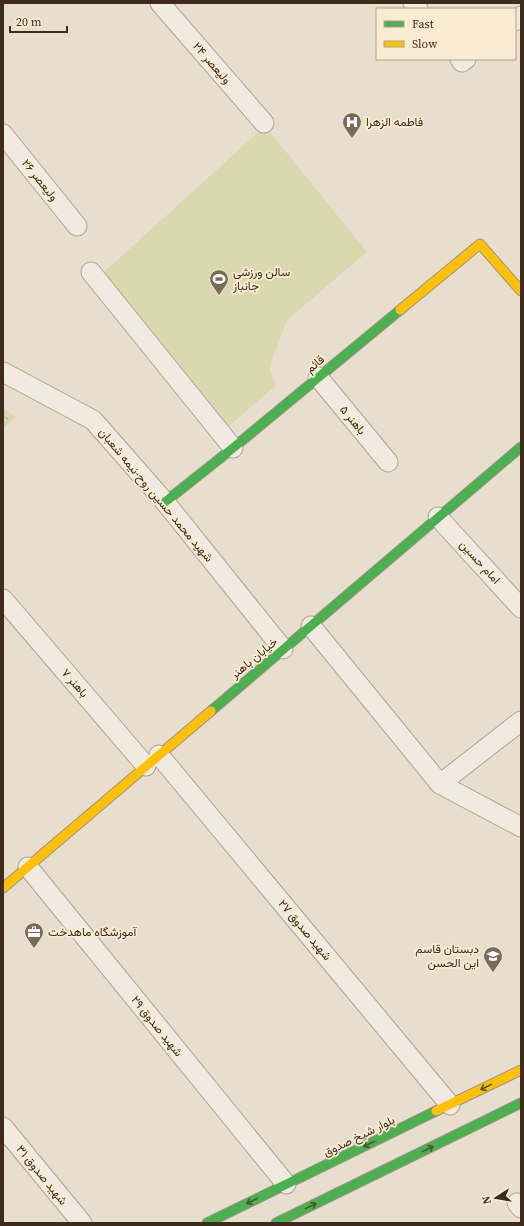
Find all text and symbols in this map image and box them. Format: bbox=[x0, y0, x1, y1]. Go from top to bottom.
scale bar bbox=[10, 8, 67, 34]
legend bbox=[376, 8, 516, 60]
text: 20 m bbox=[16, 14, 42, 30]
text: Fast bbox=[412, 16, 434, 32]
text: Slow bbox=[412, 36, 438, 52]
street label: ولیعصر ۲۴ bbox=[189, 39, 235, 87]
hospital icon: فاطمه الزهرا bbox=[341, 111, 363, 139]
place label: فاطمه الزهرا bbox=[366, 114, 423, 130]
street label: ولیعصر ۲۶ bbox=[18, 156, 62, 204]
place label: سالن ورزشی جانباز bbox=[232, 264, 290, 294]
sports icon: سالن ورزشی جانباز bbox=[208, 268, 230, 296]
street label: قائم bbox=[302, 351, 328, 377]
street label: باهنر ۵ bbox=[336, 402, 370, 438]
street label: شهید محمد حسین روح-نیمه شعبان bbox=[94, 425, 217, 566]
street label: امام حسین bbox=[456, 537, 504, 587]
street label: خیابان باهنر bbox=[226, 634, 281, 683]
street label: باهنر ۷ bbox=[58, 665, 92, 701]
street label: شهید صدوق ۲۷ bbox=[275, 896, 335, 964]
office icon: آموزشگاه ماهدخت bbox=[23, 921, 45, 949]
place label: آموزشگاه ماهدخت bbox=[48, 924, 137, 940]
place label: دبستان قاسم این الحسن bbox=[415, 941, 479, 971]
school or university icon: دبستان قاسم این الحسن bbox=[482, 945, 504, 973]
street label: شهید صدوق ۲۹ bbox=[128, 992, 186, 1060]
one-way arrow bbox=[480, 1084, 492, 1091]
street label: بلوار شیخ صدوق bbox=[320, 1112, 398, 1161]
one-way arrow bbox=[363, 1141, 375, 1148]
street label: شهید صدوق ۳۱ bbox=[13, 1142, 71, 1208]
one-way arrow bbox=[422, 1145, 434, 1152]
north arrow bbox=[476, 1178, 516, 1218]
text: N bbox=[479, 1194, 495, 1205]
one-way arrow bbox=[246, 1198, 258, 1205]
one-way arrow bbox=[305, 1202, 317, 1209]

